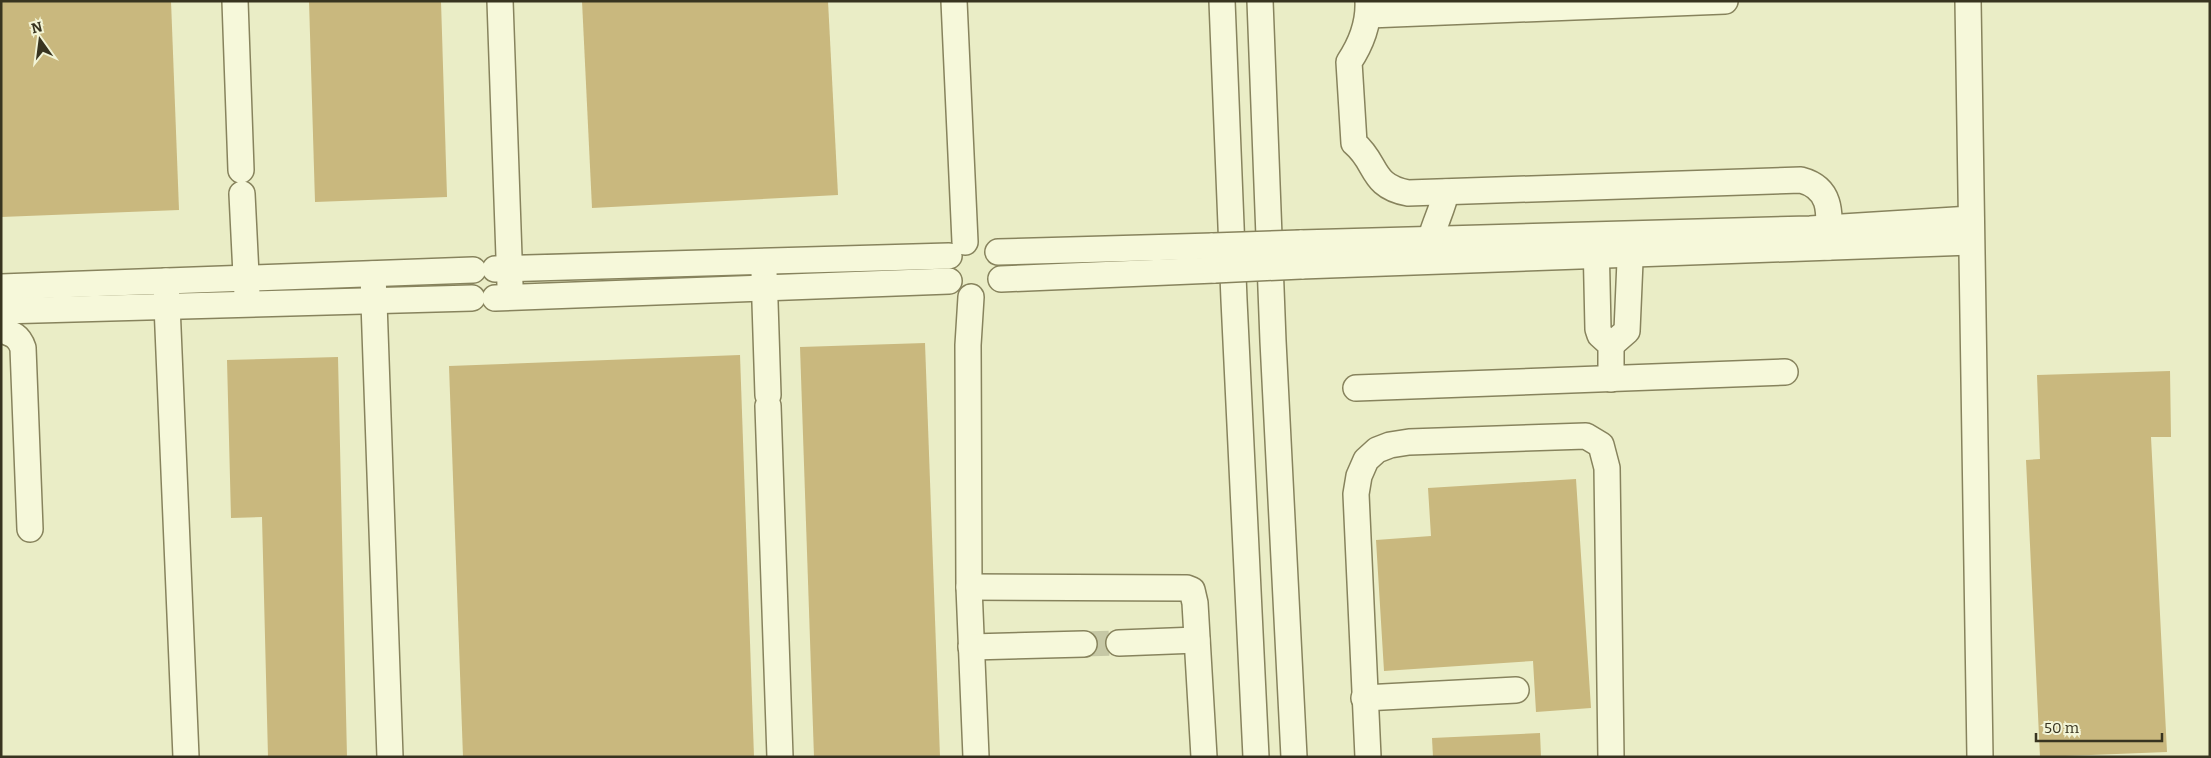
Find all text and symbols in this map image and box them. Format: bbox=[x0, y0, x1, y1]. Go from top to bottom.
north arrow bbox=[15, 15, 65, 65]
text: N bbox=[30, 18, 44, 37]
scale bar bbox=[2036, 710, 2162, 742]
text: 50 m bbox=[2044, 719, 2080, 737]

